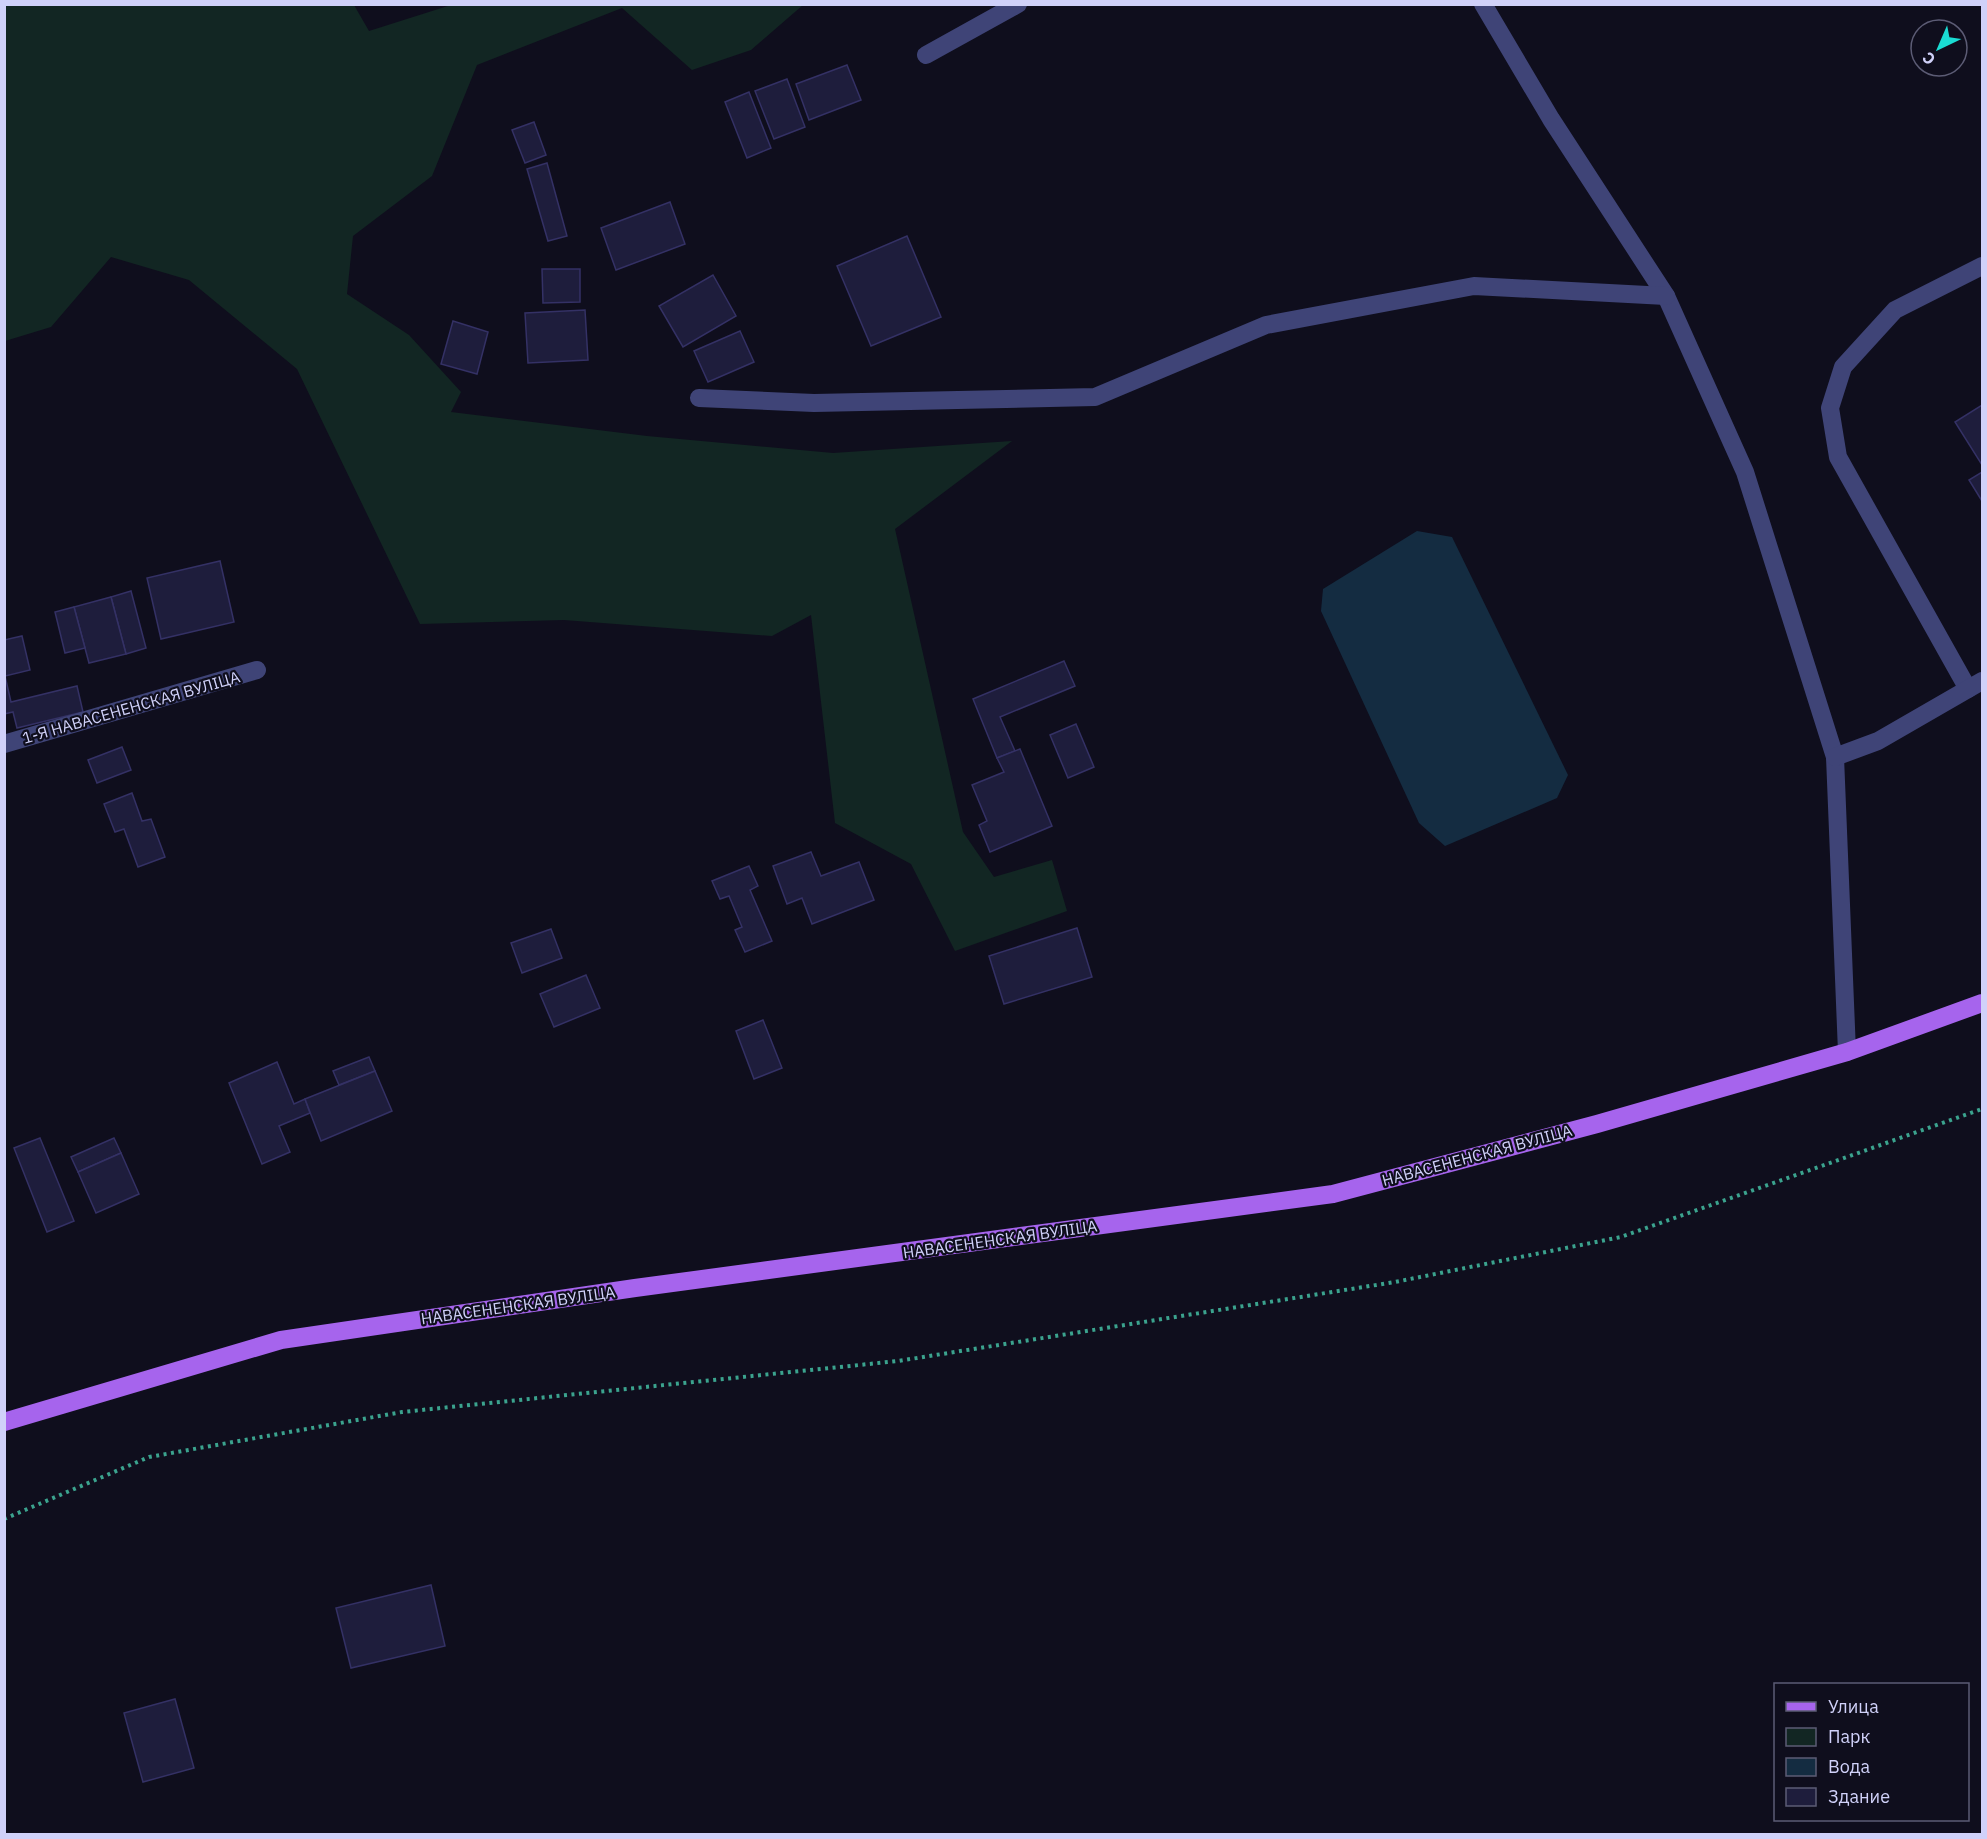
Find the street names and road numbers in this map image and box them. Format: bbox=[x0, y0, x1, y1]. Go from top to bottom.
street label: 1-Я НАВАСЕНЕНСКАЯ ВУЛІЦА bbox=[20, 666, 242, 748]
street label: НАВАСЕНЕНСКАЯ ВУЛІЦА bbox=[1380, 1120, 1574, 1190]
street label: НАВАСЕНЕНСКАЯ ВУЛІЦА bbox=[902, 1215, 1098, 1263]
street label: НАВАСЕНЕНСКАЯ ВУЛІЦА bbox=[420, 1281, 616, 1329]

